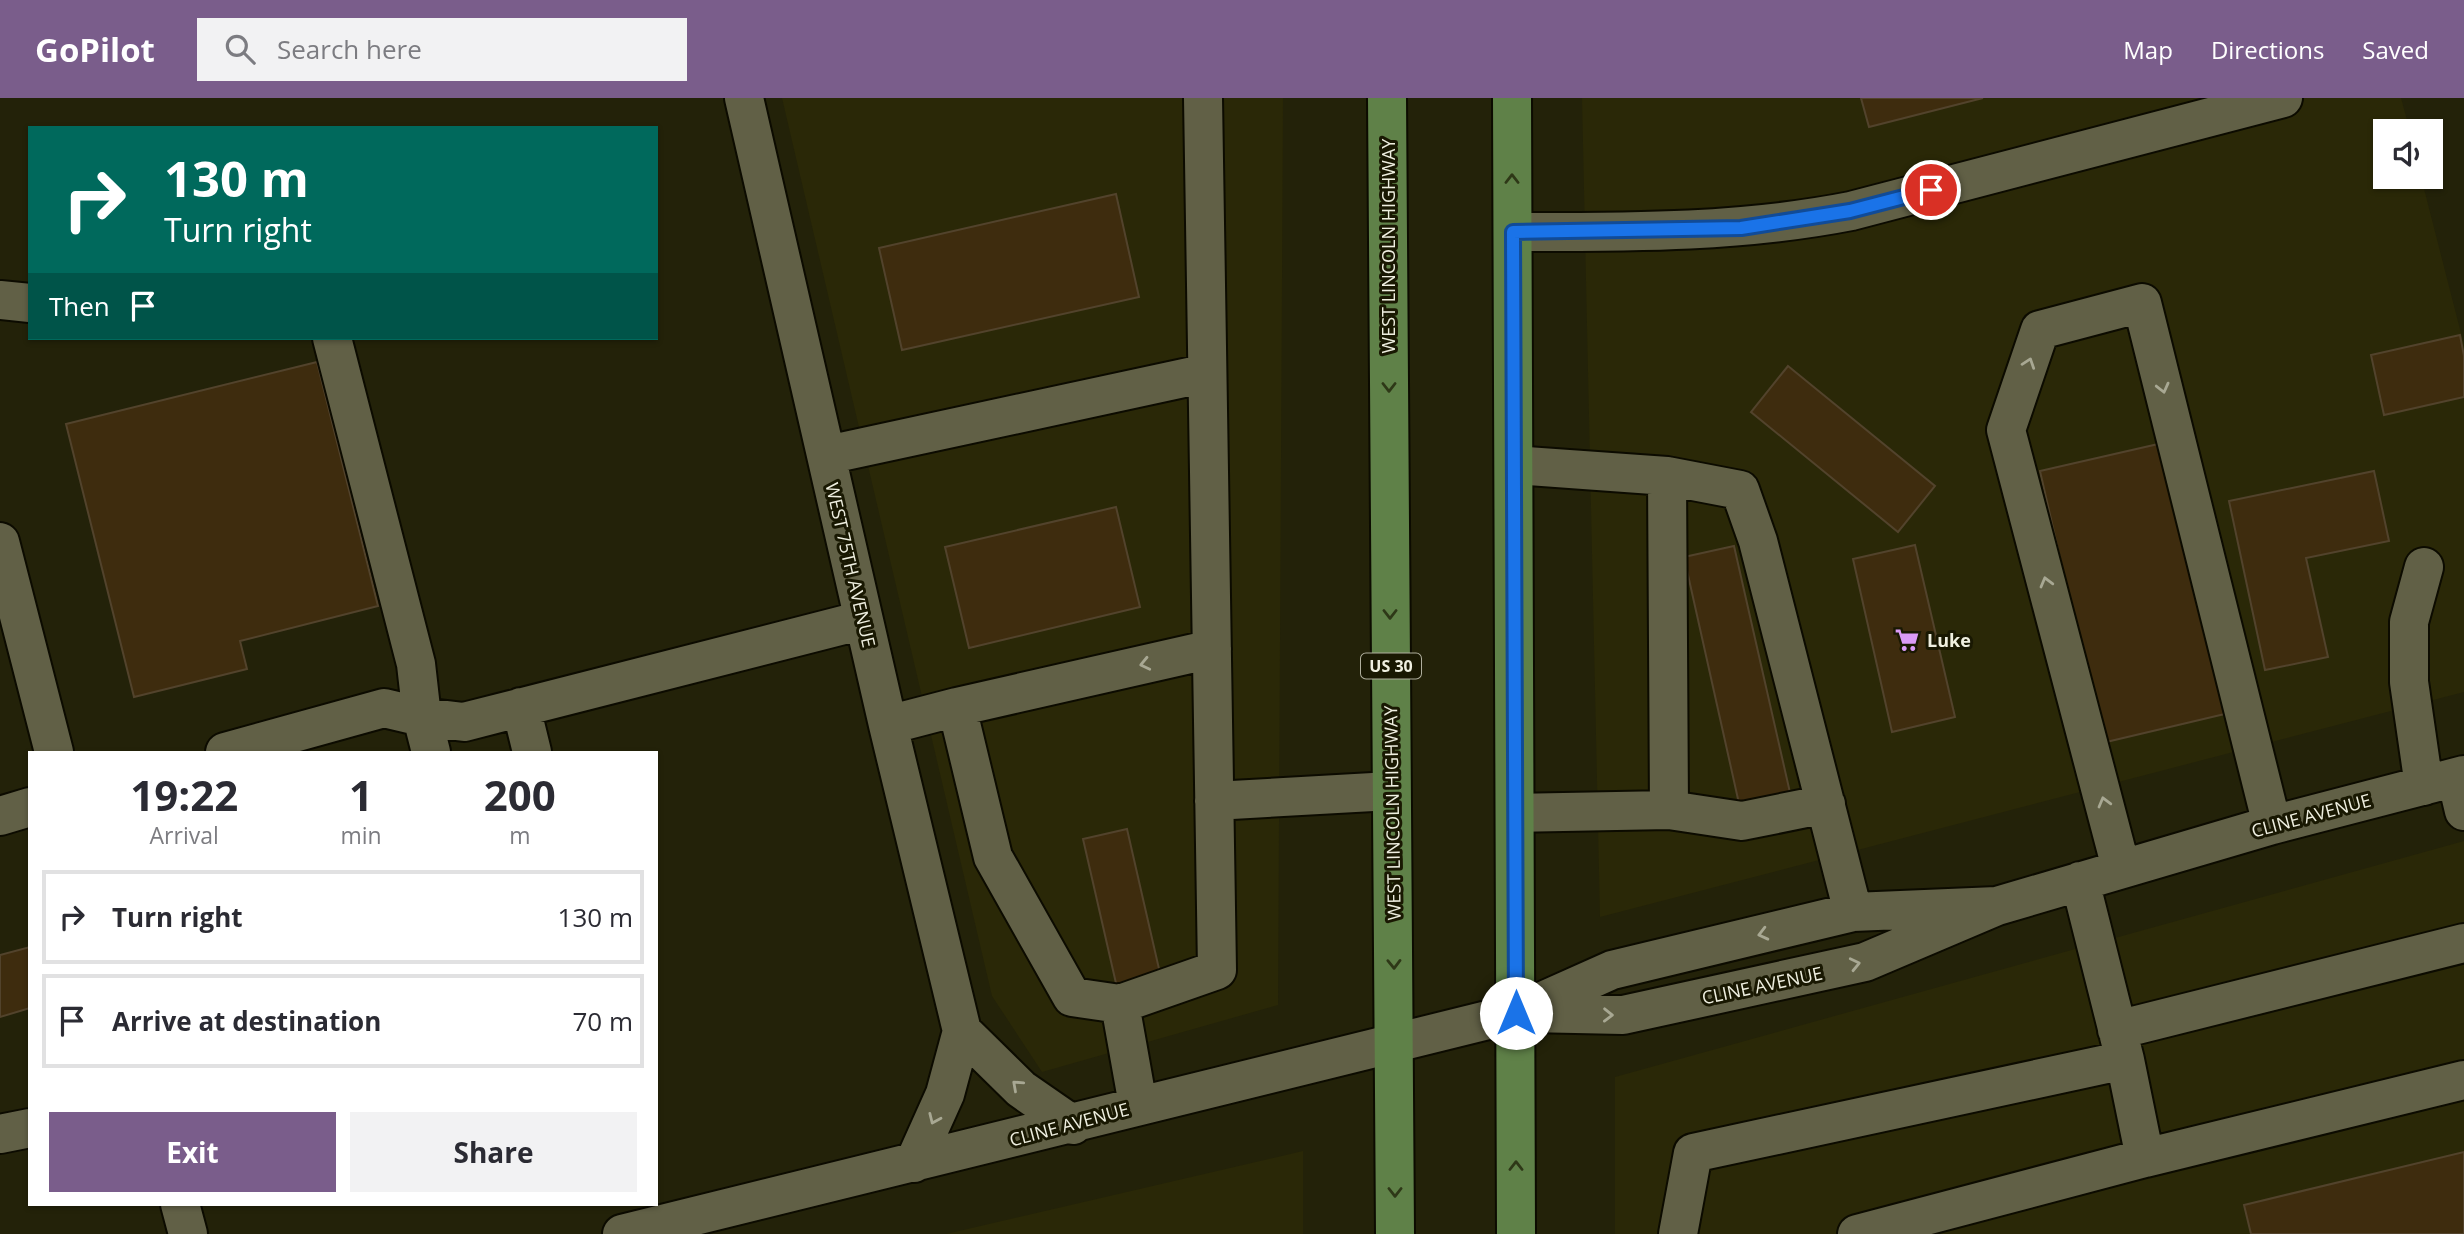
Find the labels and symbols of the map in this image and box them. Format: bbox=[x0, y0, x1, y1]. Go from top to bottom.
street label: WEST LINCOLN HIGHWAY bbox=[1376, 138, 1400, 353]
pin bbox=[1901, 160, 1961, 220]
one-way arrow bbox=[1504, 173, 1520, 184]
one-way arrow bbox=[2021, 357, 2035, 370]
one-way arrow bbox=[1381, 382, 1397, 392]
one-way arrow bbox=[2155, 382, 2169, 394]
street label: WEST 75TH AVENUE bbox=[820, 480, 882, 650]
one-way arrow bbox=[2040, 576, 2054, 588]
one-way arrow bbox=[1382, 609, 1398, 620]
supermarket icon: Luke bbox=[1893, 626, 1921, 654]
place label: Luke bbox=[1927, 628, 1971, 652]
road number: US 30 bbox=[1361, 653, 1421, 678]
one-way arrow bbox=[1139, 655, 1151, 670]
street label: WEST LINCOLN HIGHWAY bbox=[1378, 705, 1406, 921]
street label: CLINE AVENUE bbox=[2249, 788, 2373, 842]
one-way arrow bbox=[2098, 796, 2112, 808]
one-way arrow bbox=[1757, 926, 1769, 940]
one-way arrow bbox=[1849, 958, 1861, 972]
one-way arrow bbox=[1386, 959, 1402, 970]
street label: CLINE AVENUE bbox=[1699, 960, 1825, 1010]
position arrow bbox=[1479, 976, 1553, 1050]
one-way arrow bbox=[1603, 1007, 1614, 1022]
one-way arrow bbox=[1012, 1081, 1025, 1093]
street label: CLINE AVENUE bbox=[1007, 1097, 1131, 1151]
one-way arrow bbox=[928, 1112, 942, 1125]
one-way arrow bbox=[1508, 1160, 1524, 1171]
one-way arrow bbox=[1387, 1187, 1403, 1197]

